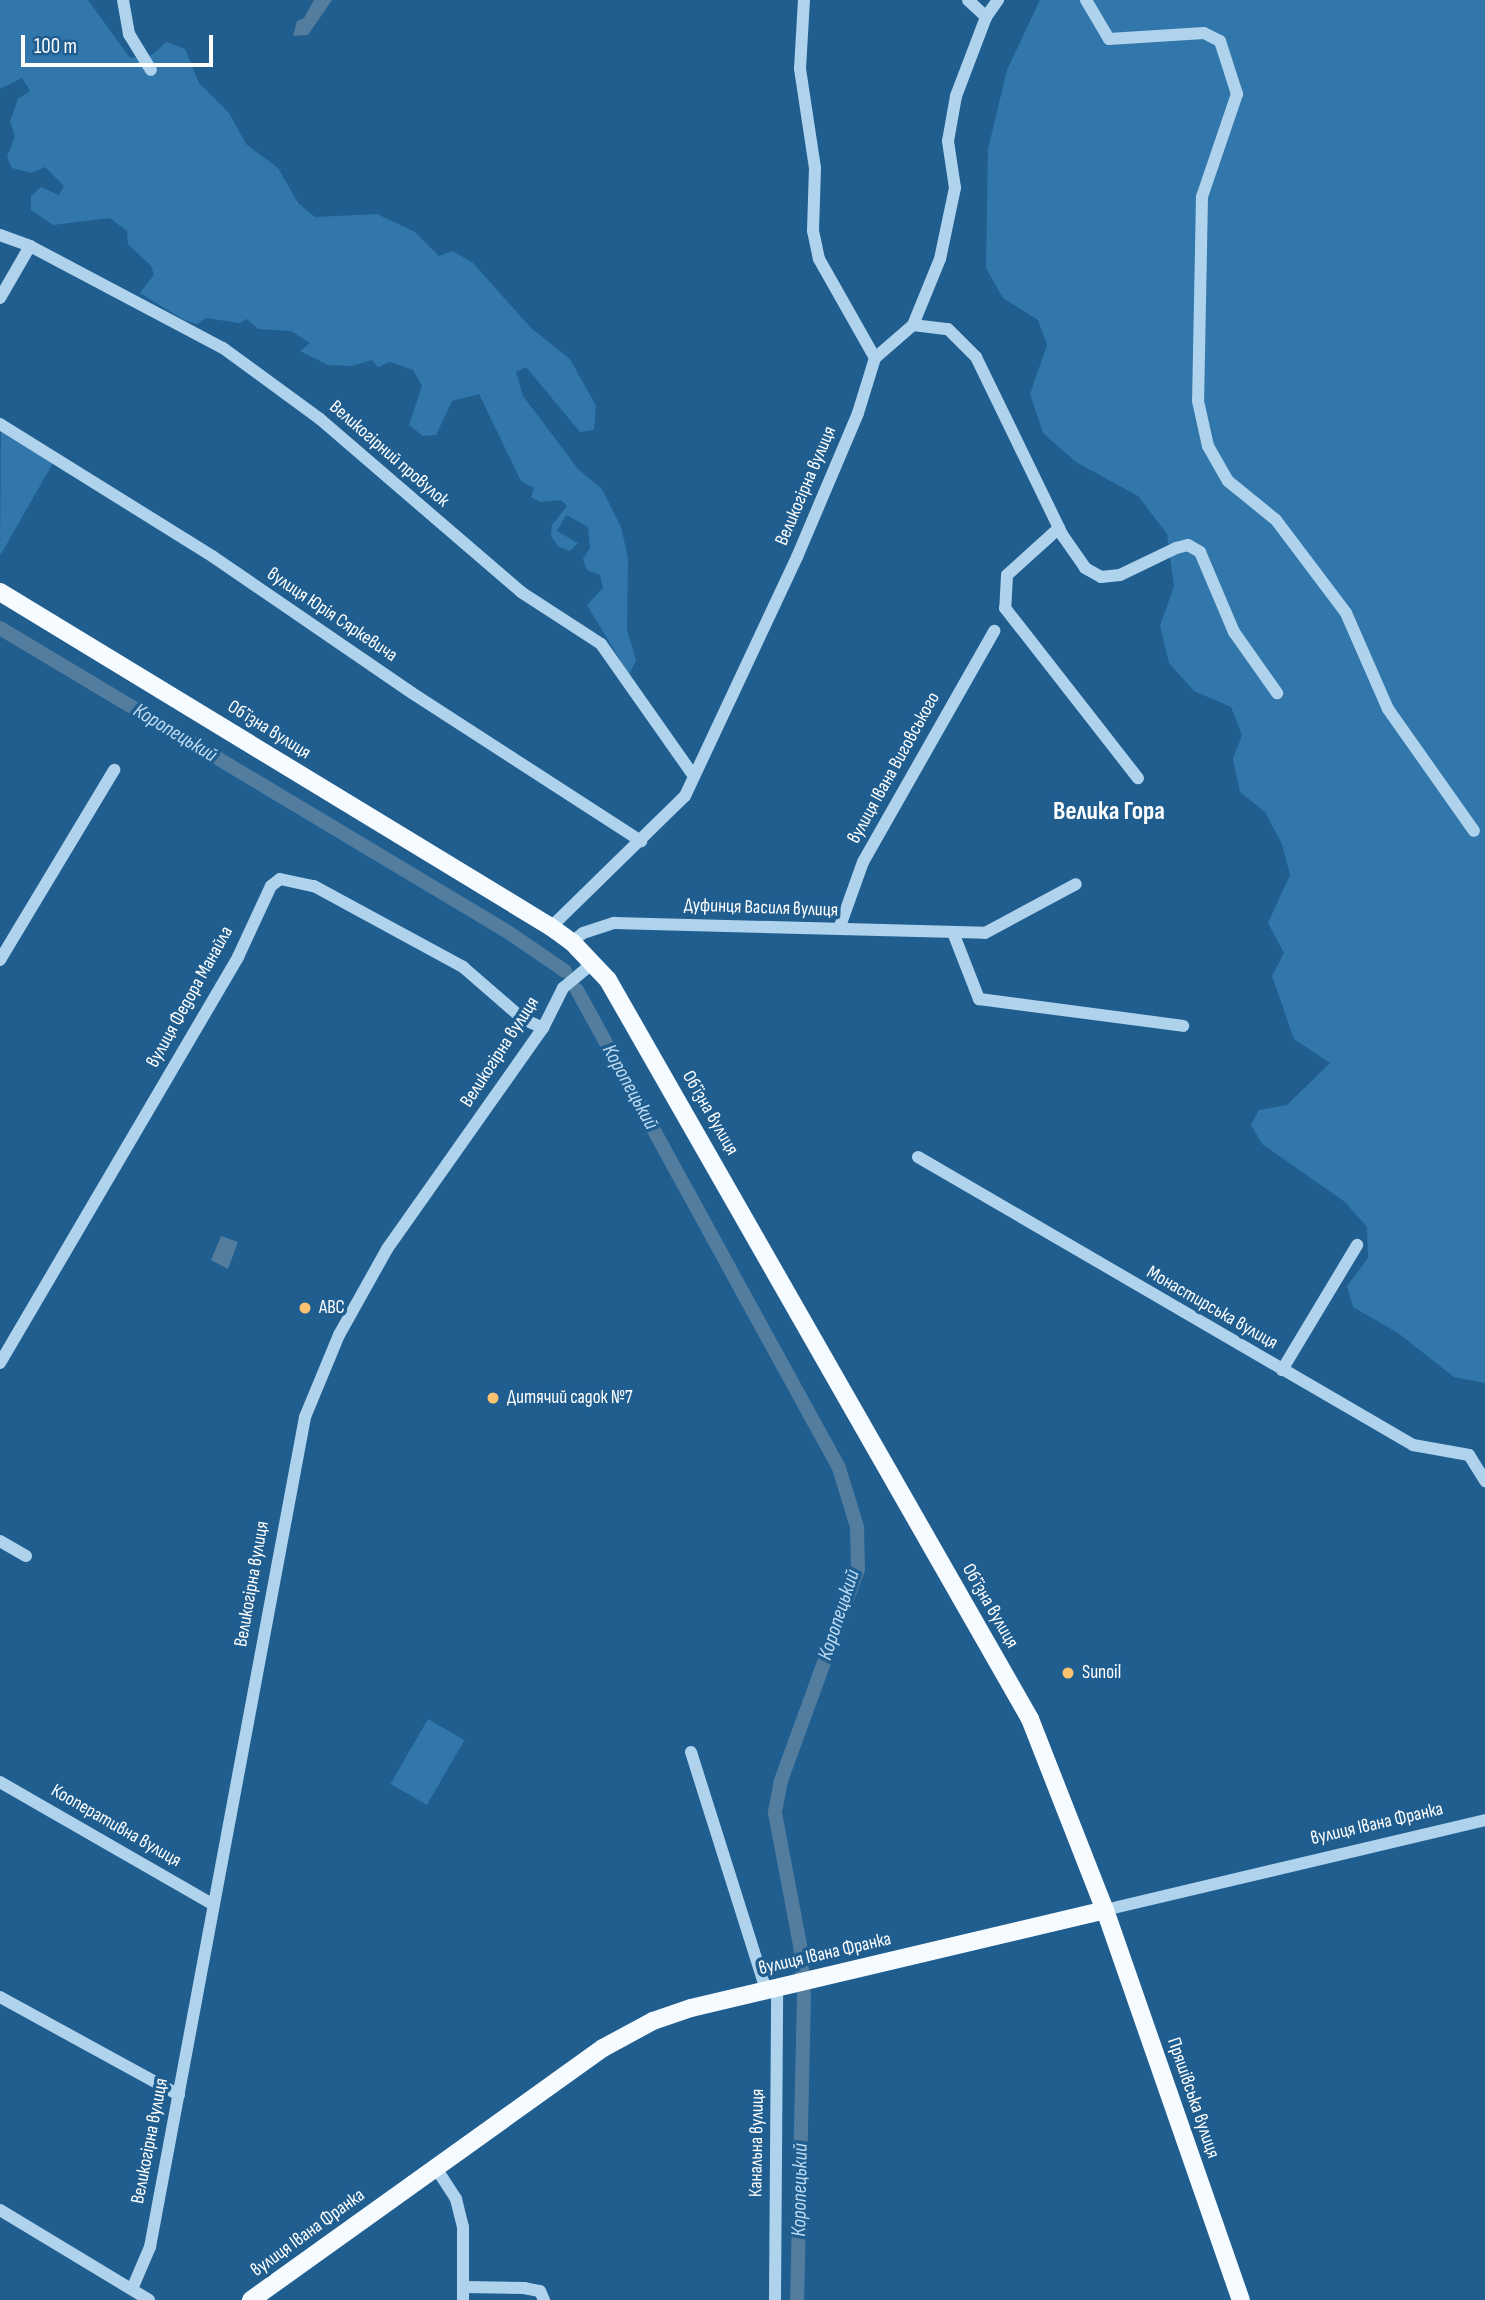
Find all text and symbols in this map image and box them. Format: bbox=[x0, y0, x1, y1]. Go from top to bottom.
scale bar bbox=[24, 21, 217, 65]
text: 100 m bbox=[34, 34, 77, 59]
street label: Великогірний провулок bbox=[324, 396, 454, 512]
street label: Великогірна вулиця bbox=[771, 423, 841, 549]
street label: вулиця Юрія Сяркевича bbox=[262, 563, 402, 667]
street label: вулиця Івана Виговського bbox=[843, 688, 945, 848]
street label: Обʼїзна вулиця bbox=[223, 695, 315, 765]
water label: Коропецький bbox=[128, 698, 222, 768]
district label: Велика Гора bbox=[1053, 796, 1165, 828]
street label: Дуфинця Василя вулиця bbox=[683, 894, 839, 922]
street label: вулиця Федора Манайла bbox=[142, 922, 238, 1072]
street label: Великогірна вулиця bbox=[456, 992, 544, 1112]
water label: Коропецький bbox=[596, 1040, 664, 1134]
street label: Обʼїзна вулиця bbox=[677, 1067, 743, 1159]
street label: Монастирська вулиця bbox=[1142, 1261, 1282, 1355]
place label: АВС bbox=[319, 1297, 345, 1319]
marker: АВС bbox=[297, 1300, 313, 1316]
place label: Дитячий садок №7 bbox=[507, 1387, 633, 1409]
marker: Дитячий садок №7 bbox=[485, 1390, 501, 1406]
street label: Великогірна вулиця bbox=[230, 1519, 274, 1649]
street label: Обʼїзна вулиця bbox=[957, 1560, 1023, 1652]
water label: Коропецький bbox=[813, 1567, 865, 1663]
place label: Sunoil bbox=[1082, 1662, 1121, 1684]
marker: Sunoil bbox=[1060, 1665, 1076, 1681]
street label: Кооперативна вулиця bbox=[47, 1779, 185, 1873]
street label: вулиця Івана Франка bbox=[1309, 1798, 1445, 1850]
street label: вулиця Івана Франка bbox=[757, 1928, 893, 1980]
street label: Пряшівська вулиця bbox=[1162, 2035, 1224, 2161]
street label: Великогірна вулиця bbox=[127, 2076, 173, 2206]
street label: Канальна вулиця bbox=[745, 2089, 769, 2197]
water label: Коропецький bbox=[787, 2143, 813, 2237]
street label: вулиця Івана Франка bbox=[247, 2184, 369, 2282]

